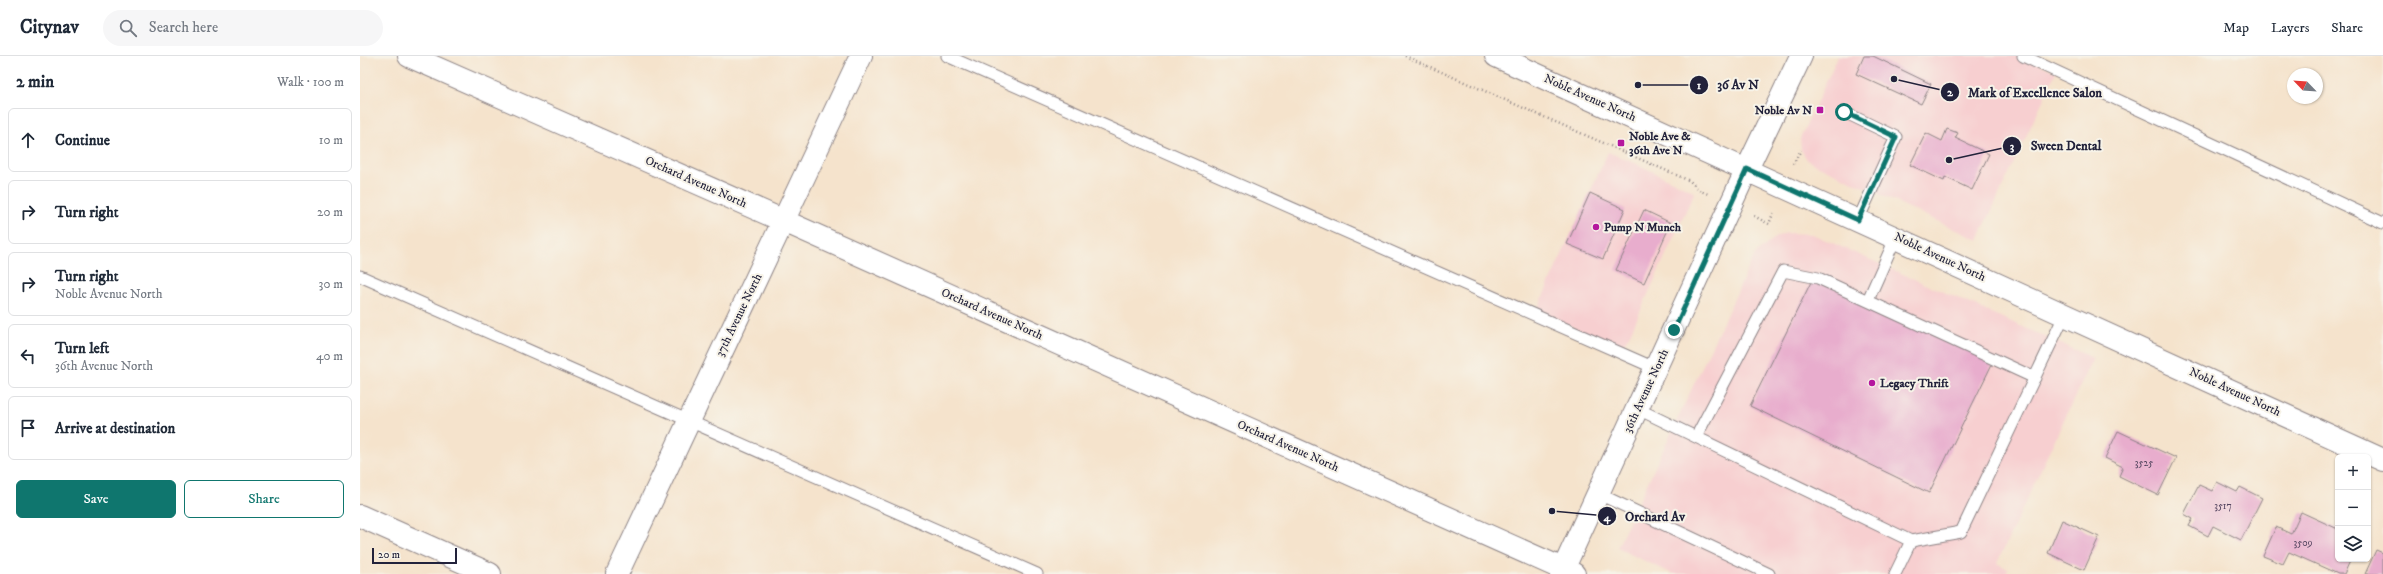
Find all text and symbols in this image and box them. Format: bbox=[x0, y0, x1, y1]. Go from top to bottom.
search box bbox=[103, 10, 383, 46]
text: Citynav bbox=[20, 16, 79, 39]
icon: search bbox=[117, 17, 139, 39]
text: Search here bbox=[149, 18, 218, 37]
text: Map bbox=[2223, 19, 2249, 37]
text: Layers bbox=[2271, 19, 2309, 37]
text: Share bbox=[2331, 19, 2363, 37]
north arrow bbox=[2287, 68, 2323, 104]
text: 2 min bbox=[16, 71, 54, 93]
street label: Noble Avenue North bbox=[1542, 71, 1639, 125]
callout: 36 Av N bbox=[1689, 72, 1766, 97]
text: Walk · 100 m bbox=[277, 74, 344, 90]
text: 36 Av N bbox=[1717, 77, 1759, 93]
text: 1 bbox=[1697, 78, 1702, 93]
callout: Mark of Excellence Salon bbox=[1940, 80, 2110, 105]
text: 2 bbox=[1947, 85, 1954, 100]
text: Mark of Excellence Salon bbox=[1968, 85, 2102, 101]
place label: Noble Av N bbox=[1755, 103, 1812, 118]
route start bbox=[1835, 103, 1853, 121]
marker: Noble Av N bbox=[1815, 105, 1825, 115]
icon: ahead bbox=[17, 129, 39, 151]
place label: Noble Ave & 36th Ave N bbox=[1629, 129, 1691, 158]
text: Continue bbox=[55, 131, 110, 150]
text: 10 m bbox=[319, 132, 343, 148]
callout: Sween Dental bbox=[2002, 133, 2109, 158]
marker: Noble Ave & 36th Ave N bbox=[1616, 138, 1626, 148]
text: Sween Dental bbox=[2031, 138, 2102, 154]
text: 3 bbox=[2010, 139, 2015, 154]
street label: Orchard Avenue North bbox=[643, 153, 750, 211]
icon: right bbox=[17, 201, 39, 223]
text: Turn right bbox=[55, 203, 118, 222]
text: 20 m bbox=[317, 204, 343, 220]
place label: Pump N Munch bbox=[1604, 220, 1682, 235]
marker: Pump N Munch bbox=[1591, 222, 1601, 232]
street label: Noble Avenue North bbox=[1892, 229, 1989, 285]
text: Turn right bbox=[55, 267, 118, 286]
street label: 37th Avenue North bbox=[712, 270, 766, 359]
icon: right bbox=[17, 273, 39, 295]
text: 30 m bbox=[319, 276, 343, 292]
street label: Orchard Avenue North bbox=[939, 285, 1046, 343]
text: Noble Avenue North bbox=[55, 286, 163, 302]
route end bbox=[1665, 321, 1683, 339]
text: Turn left bbox=[55, 339, 109, 358]
icon: left bbox=[17, 345, 39, 367]
street label: 36th Avenue North bbox=[1620, 346, 1672, 435]
text: 40 m bbox=[316, 348, 343, 364]
text: 36th Avenue North bbox=[55, 358, 153, 374]
street label: Noble Avenue North bbox=[2187, 364, 2284, 420]
place label: Legacy Thrift bbox=[1880, 376, 1949, 391]
marker: Legacy Thrift bbox=[1867, 378, 1877, 388]
icon: arrive bbox=[17, 417, 39, 439]
street label: Orchard Avenue North bbox=[1235, 417, 1342, 475]
text: Arrive at destination bbox=[55, 419, 175, 438]
map controls bbox=[2335, 454, 2371, 562]
button: + bbox=[2335, 454, 2371, 490]
house number: 3525 bbox=[2135, 457, 2153, 469]
button: Save bbox=[16, 480, 176, 518]
button: Share bbox=[184, 480, 344, 518]
button: − bbox=[2335, 490, 2371, 526]
house number: 3517 bbox=[2214, 500, 2232, 512]
callout: Orchard Av bbox=[1597, 504, 1693, 529]
text: Orchard Av bbox=[1625, 509, 1686, 525]
text: 4 bbox=[1603, 510, 1612, 525]
button: layers bbox=[2335, 526, 2371, 562]
house number: 3509 bbox=[2293, 537, 2313, 549]
scale bar bbox=[372, 546, 457, 565]
text: 20 m bbox=[378, 548, 400, 562]

